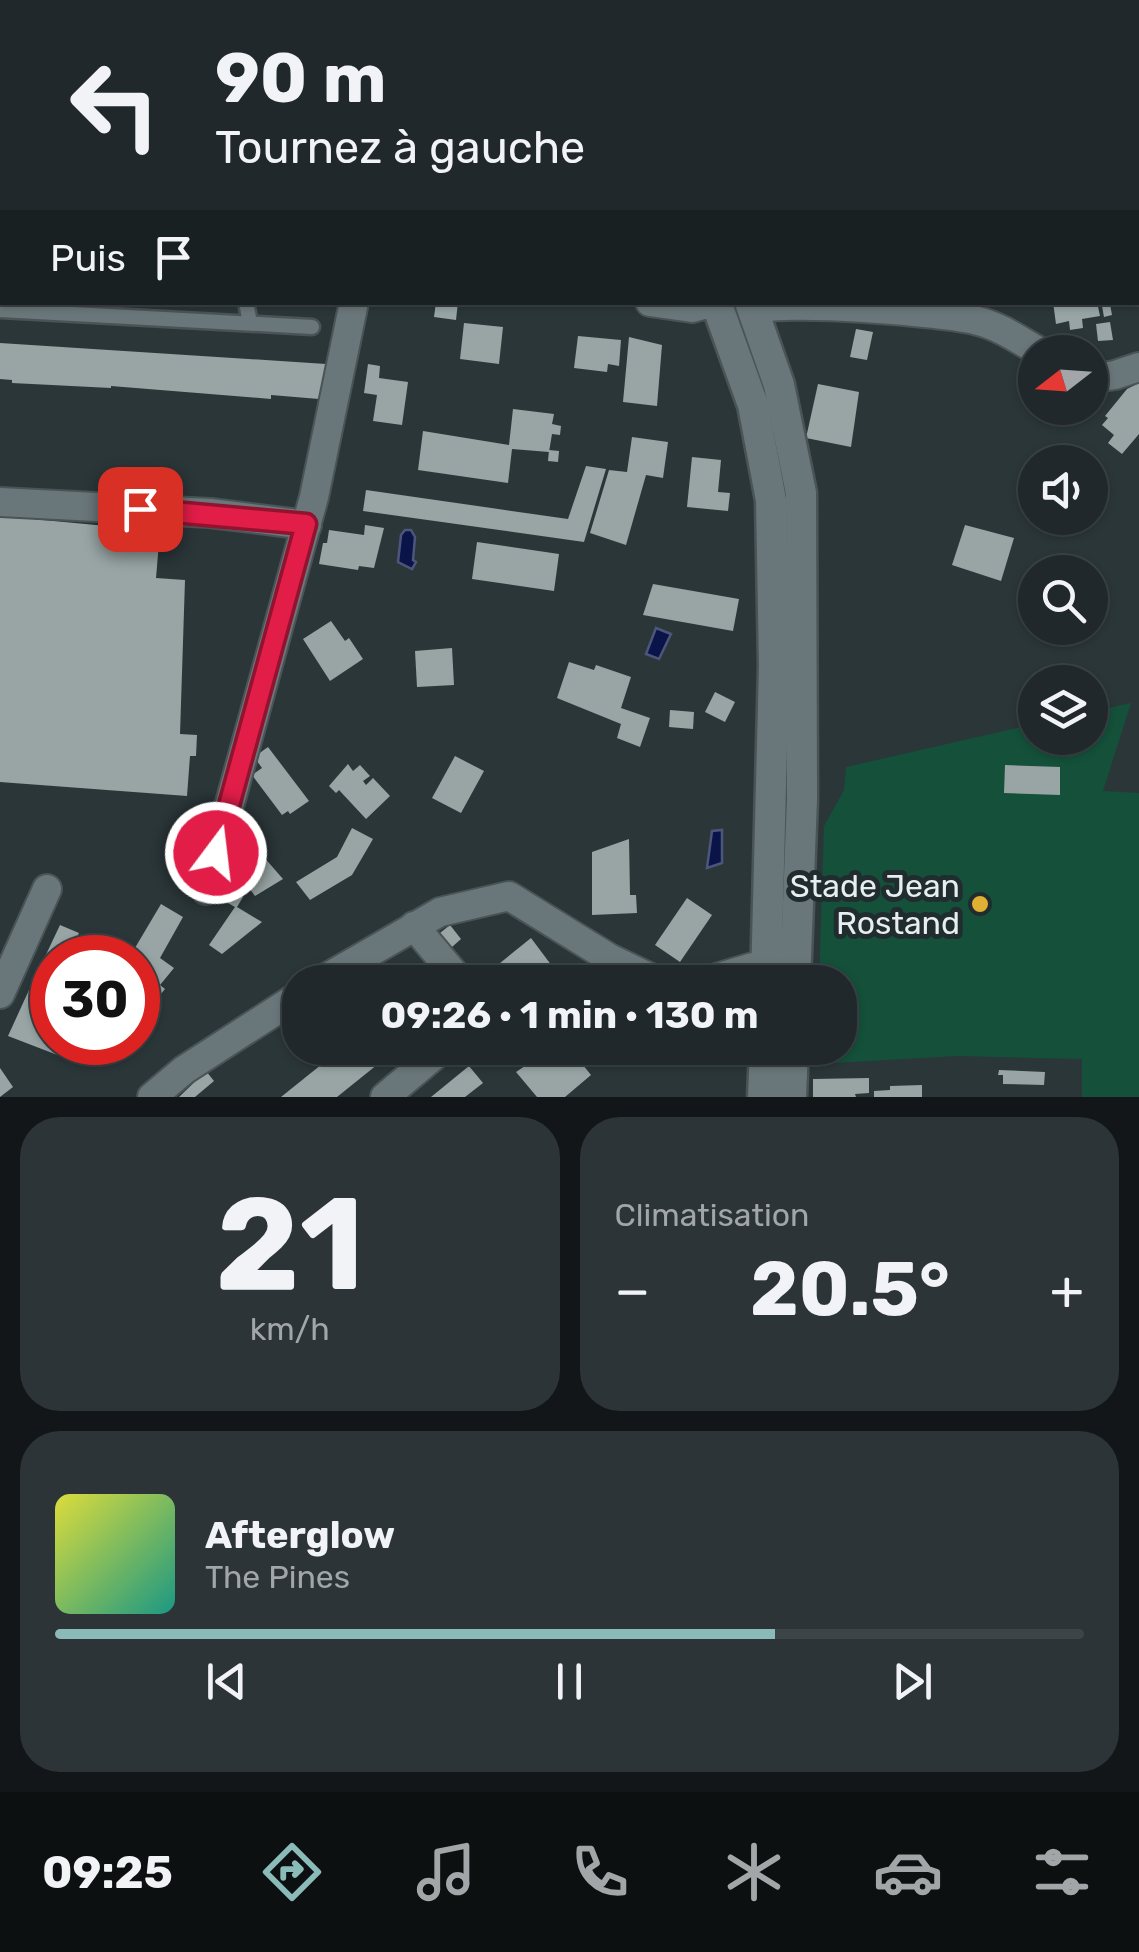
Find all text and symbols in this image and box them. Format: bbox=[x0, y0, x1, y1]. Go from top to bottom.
text: 90 m bbox=[215, 37, 387, 120]
icon: left bbox=[50, 40, 180, 170]
text: Tournez à gauche bbox=[215, 121, 585, 174]
icon: arrive bbox=[146, 230, 201, 285]
text: Puis bbox=[50, 235, 126, 281]
north arrow bbox=[1018, 335, 1108, 425]
map controls bbox=[1018, 335, 1108, 755]
button: sound bbox=[1018, 445, 1108, 535]
pin bbox=[98, 467, 183, 552]
icon: arrive bbox=[113, 482, 168, 537]
button: search bbox=[1018, 555, 1108, 645]
button: layers bbox=[1018, 665, 1108, 755]
position arrow bbox=[164, 801, 268, 905]
place label: Stade Jean Rostand bbox=[790, 867, 960, 942]
marker: Stade Jean Rostand bbox=[969, 893, 991, 915]
speed limit sign: 30 bbox=[30, 935, 160, 1065]
text: 09:26 · 1 min · 130 m bbox=[381, 992, 758, 1038]
text: 21 bbox=[215, 1167, 364, 1322]
text: Climatisation bbox=[615, 1196, 809, 1234]
text: 20.5° bbox=[750, 1245, 950, 1334]
text: − bbox=[615, 1258, 650, 1323]
text: + bbox=[1050, 1258, 1084, 1323]
text: km/h bbox=[250, 1310, 330, 1348]
text: Afterglow bbox=[205, 1512, 395, 1558]
text: The Pines bbox=[205, 1558, 350, 1596]
icon: previous bbox=[199, 1654, 254, 1709]
icon: pause bbox=[542, 1654, 597, 1709]
icon: next bbox=[885, 1654, 940, 1709]
icon: directions bbox=[257, 1837, 327, 1907]
icon: music bbox=[411, 1837, 481, 1907]
icon: phone bbox=[565, 1837, 635, 1907]
icon: climate bbox=[719, 1837, 789, 1907]
icon: car bbox=[873, 1837, 943, 1907]
icon: filters bbox=[1027, 1837, 1097, 1907]
text: 09:25 bbox=[42, 1846, 173, 1899]

